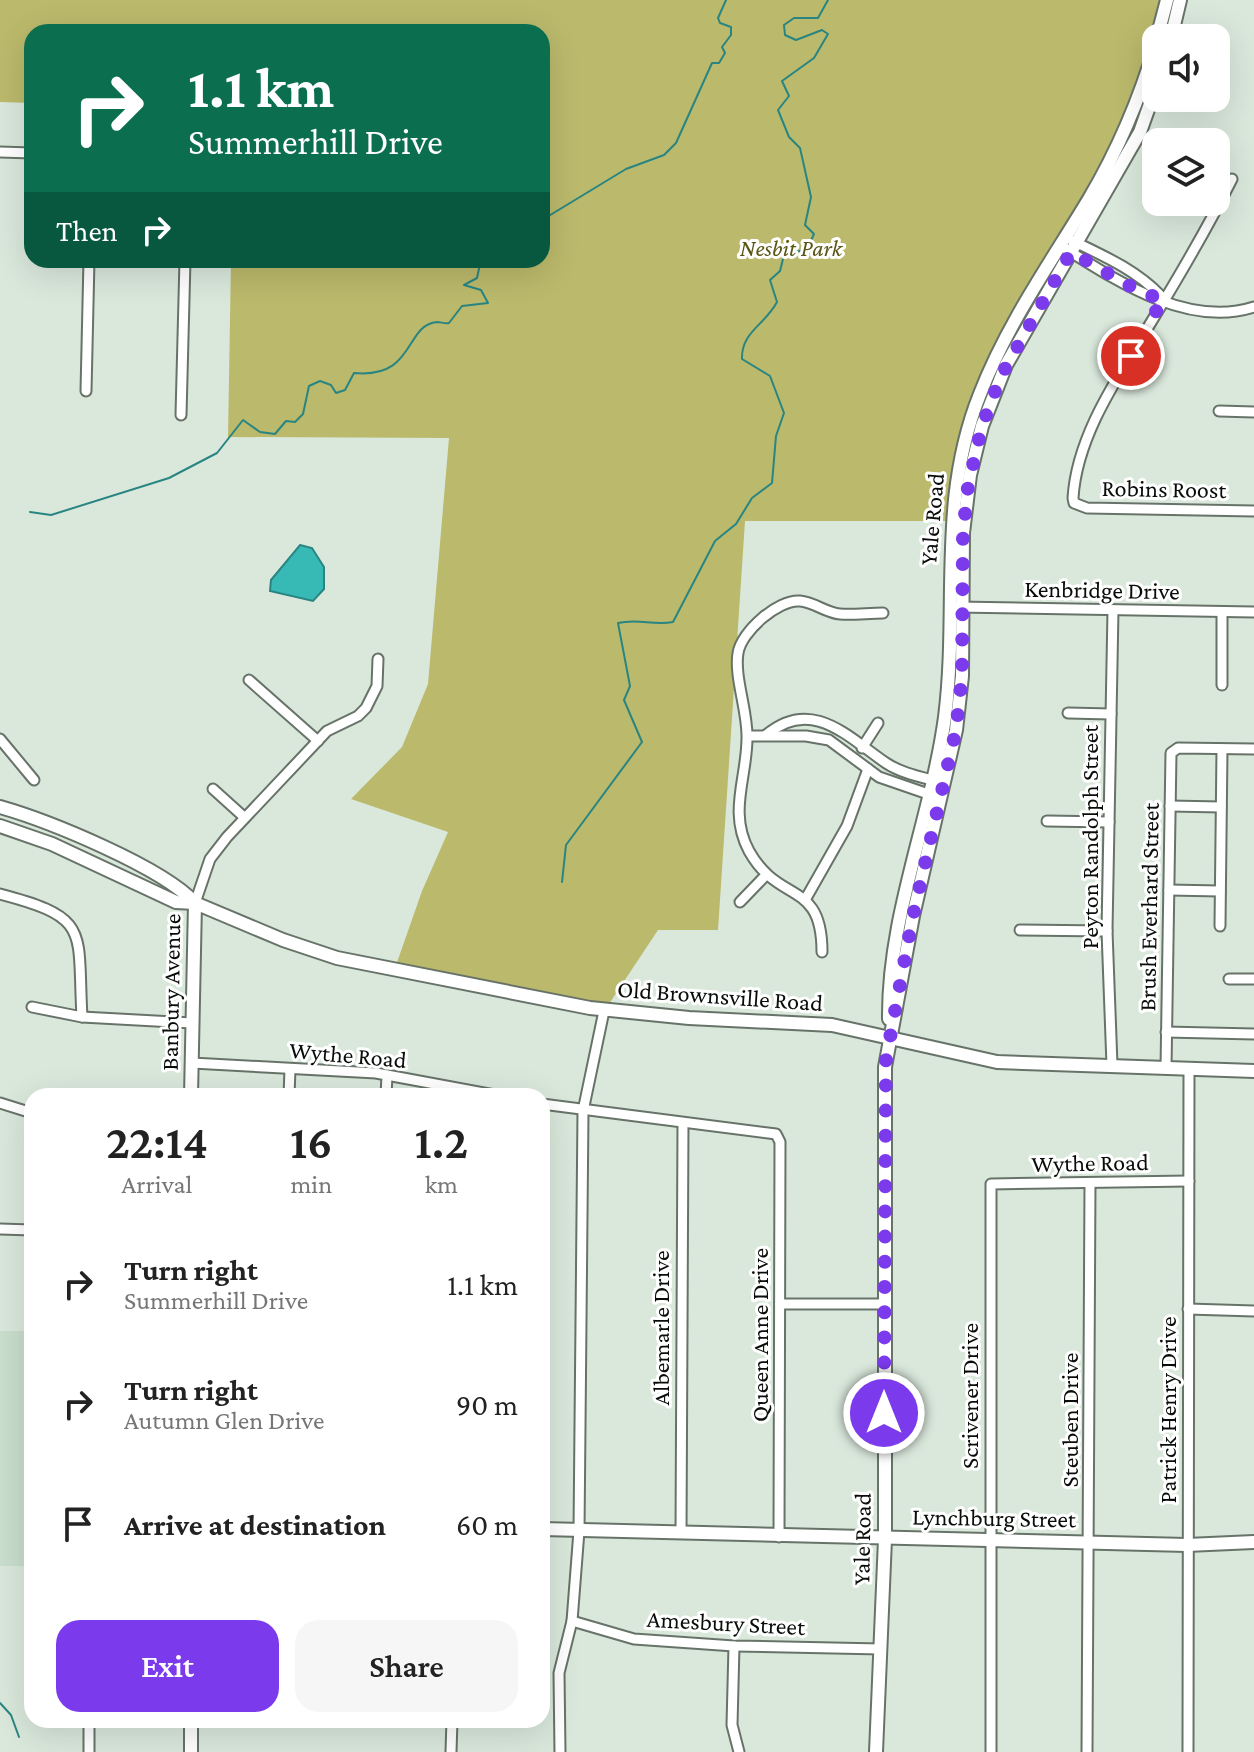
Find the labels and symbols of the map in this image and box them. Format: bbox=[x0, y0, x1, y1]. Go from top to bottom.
park label: Nesbit Park bbox=[740, 234, 844, 261]
pin bbox=[1097, 322, 1165, 390]
street label: Yale Road bbox=[914, 471, 949, 566]
street label: Robins Roost bbox=[1102, 474, 1228, 503]
street label: Kenbridge Drive bbox=[1024, 575, 1180, 604]
street label: Peyton Randolph Street bbox=[1076, 724, 1103, 949]
street label: Brush Everhard Street bbox=[1133, 801, 1164, 1012]
street label: Banbury Avenue bbox=[156, 913, 185, 1071]
street label: Old Brownsville Road bbox=[616, 975, 824, 1016]
street label: Wythe Road bbox=[288, 1036, 408, 1073]
street label: Wythe Road bbox=[1031, 1148, 1149, 1177]
street label: Queen Anne Drive bbox=[746, 1248, 773, 1422]
street label: Albemarle Drive bbox=[647, 1250, 674, 1406]
street label: Patrick Henry Drive bbox=[1154, 1317, 1181, 1503]
street label: Scrivener Drive bbox=[956, 1323, 983, 1469]
street label: Steuben Drive bbox=[1056, 1353, 1083, 1487]
position arrow bbox=[842, 1371, 926, 1455]
street label: Yale Road bbox=[847, 1492, 876, 1585]
street label: Lynchburg Street bbox=[912, 1503, 1077, 1532]
street label: Amesbury Street bbox=[646, 1605, 807, 1640]

